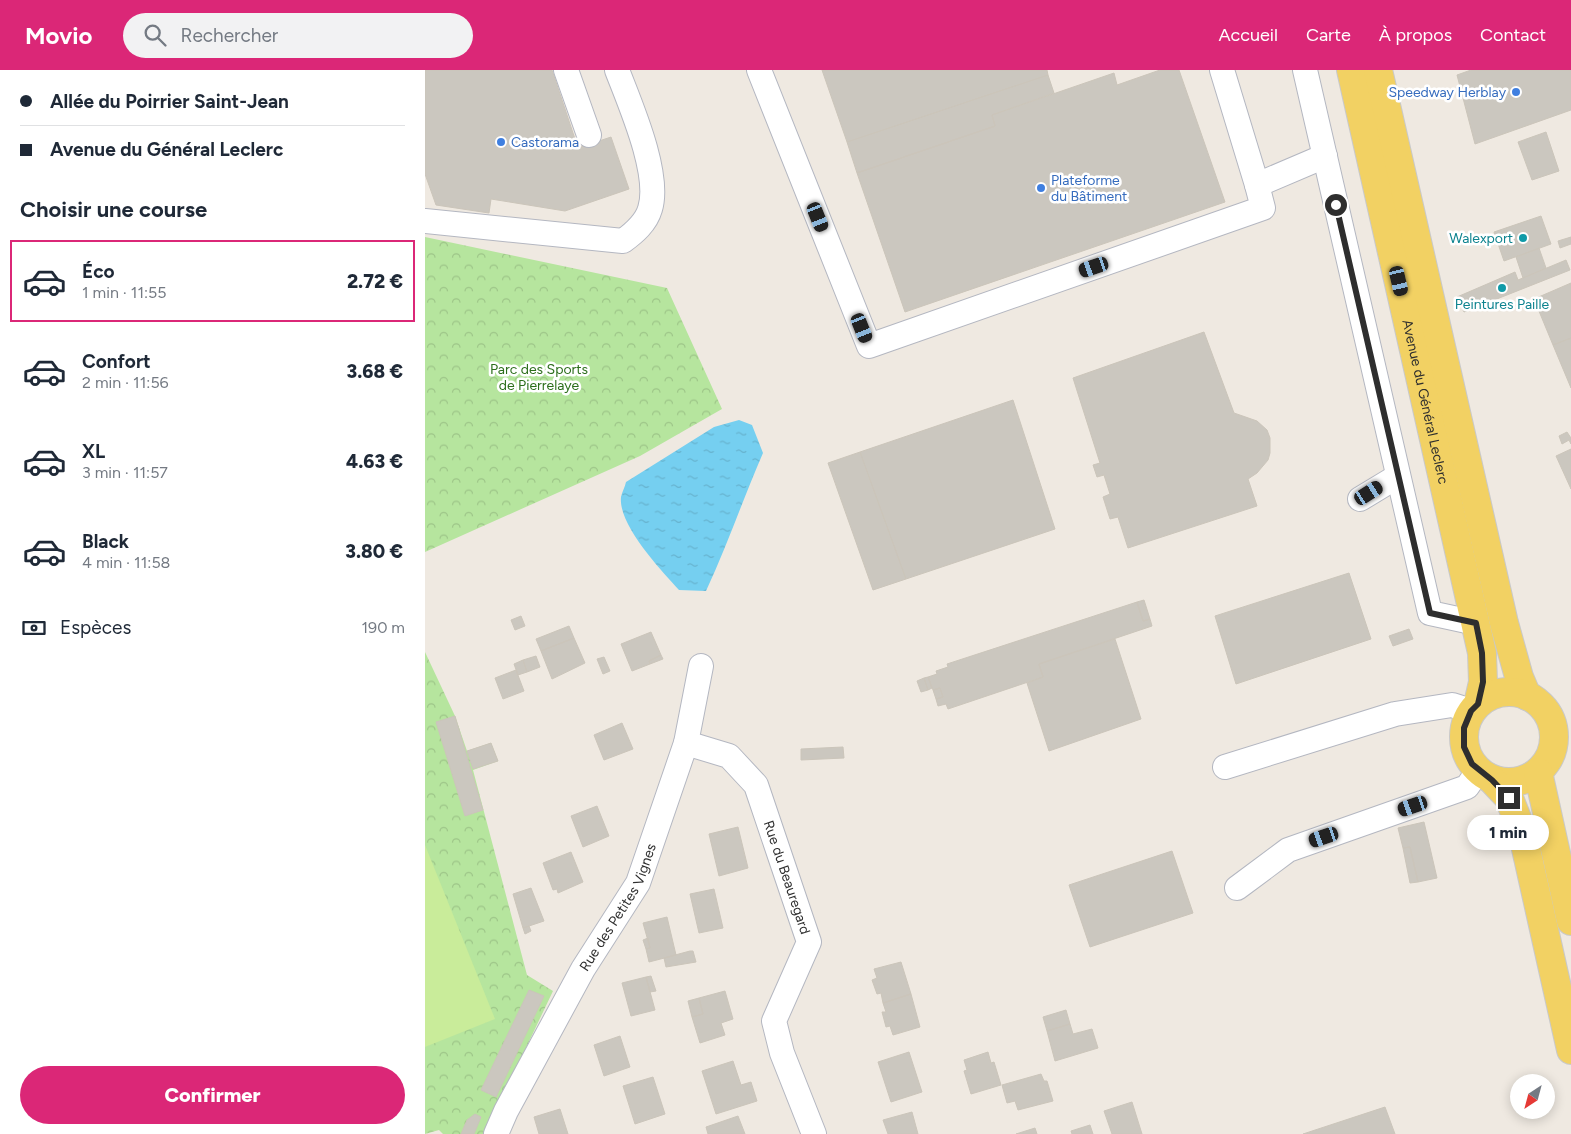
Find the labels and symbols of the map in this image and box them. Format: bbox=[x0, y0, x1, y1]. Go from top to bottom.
place label: Speedway Herblay bbox=[1388, 84, 1507, 101]
marker: Speedway Herblay bbox=[1510, 86, 1522, 98]
place label: Castorama bbox=[511, 134, 579, 151]
marker: Castorama bbox=[495, 136, 507, 148]
place label: Plateforme du Bâtiment bbox=[1051, 172, 1127, 205]
marker: Plateforme du Bâtiment bbox=[1035, 182, 1047, 194]
route start bbox=[1325, 194, 1347, 216]
car bbox=[805, 200, 830, 234]
place label: Walexport bbox=[1449, 230, 1513, 247]
marker: Walexport bbox=[1517, 232, 1529, 244]
car bbox=[1077, 255, 1110, 279]
car bbox=[1388, 265, 1409, 297]
marker: Peintures Paille bbox=[1496, 282, 1508, 294]
place label: Peintures Paille bbox=[1455, 296, 1549, 313]
car bbox=[849, 311, 874, 345]
street label: Avenue du Général Leclerc bbox=[1399, 318, 1452, 486]
park label: Parc des Sports de Pierrelaye bbox=[490, 361, 588, 394]
car bbox=[1352, 479, 1385, 507]
route end bbox=[1498, 787, 1520, 809]
car bbox=[1396, 794, 1429, 818]
callout: 1 min bbox=[1468, 816, 1550, 850]
street label: Rue du Beauregard bbox=[760, 818, 814, 936]
car bbox=[1307, 825, 1340, 849]
street label: Rue des Petites Vignes bbox=[576, 841, 659, 974]
north arrow bbox=[1510, 1074, 1555, 1119]

